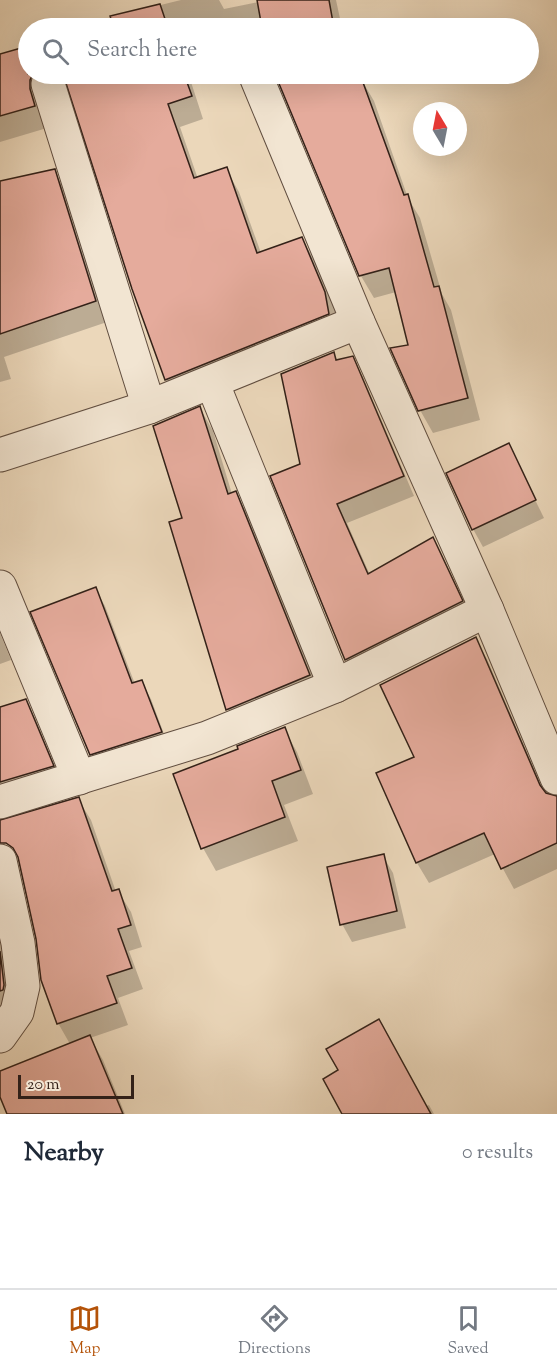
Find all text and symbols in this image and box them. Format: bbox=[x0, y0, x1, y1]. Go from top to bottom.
search box bbox=[18, 18, 539, 84]
icon: search bbox=[39, 35, 72, 68]
text: Search here bbox=[87, 35, 197, 67]
north arrow bbox=[413, 102, 467, 156]
scale bar bbox=[18, 1072, 134, 1100]
text: 20 m bbox=[27, 1074, 60, 1097]
text: Nearby bbox=[24, 1135, 104, 1172]
text: 0 results bbox=[462, 1139, 533, 1168]
tab: Map bbox=[68, 1302, 101, 1361]
tab: Directions bbox=[238, 1302, 311, 1361]
tab: Saved bbox=[447, 1302, 489, 1361]

